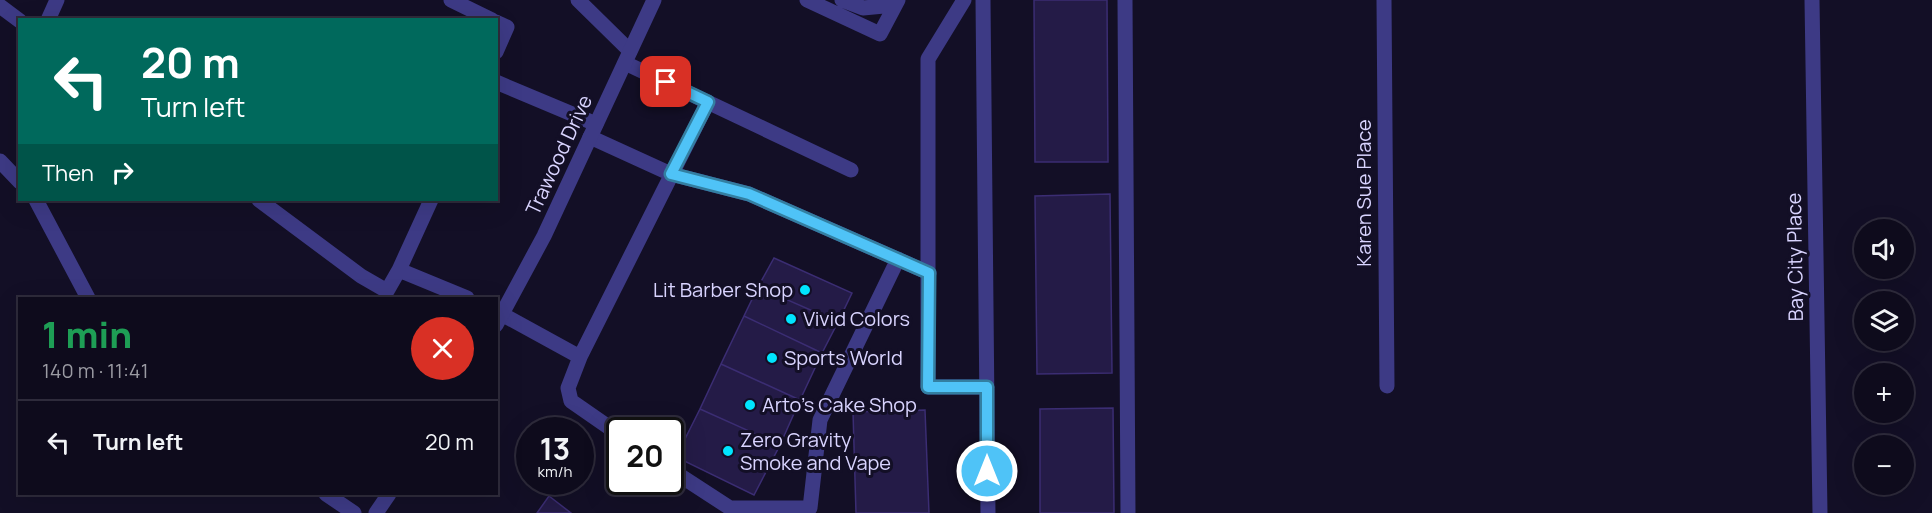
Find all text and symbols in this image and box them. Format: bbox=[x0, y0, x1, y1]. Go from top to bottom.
text: 20 m bbox=[141, 33, 240, 91]
icon: left bbox=[42, 42, 120, 120]
pin bbox=[640, 56, 691, 107]
icon: arrive bbox=[649, 65, 682, 98]
text: Turn left bbox=[141, 88, 245, 125]
street label: Trawood Drive bbox=[519, 90, 598, 219]
street label: Karen Sue Place bbox=[1350, 119, 1377, 267]
icon: right bbox=[106, 156, 139, 189]
text: Then bbox=[42, 158, 94, 188]
street label: Bay City Place bbox=[1780, 192, 1809, 322]
map controls bbox=[1854, 219, 1914, 495]
button: sound bbox=[1854, 219, 1914, 279]
place label: Lit Barber Shop bbox=[653, 276, 793, 303]
marker: Lit Barber Shop bbox=[798, 283, 812, 297]
button: layers bbox=[1854, 291, 1914, 351]
place label: Vivid Colors bbox=[803, 305, 910, 332]
text: 1 min bbox=[42, 310, 132, 359]
marker: Vivid Colors bbox=[784, 312, 798, 326]
button: close bbox=[411, 317, 474, 380]
place label: Sports World bbox=[784, 344, 903, 371]
marker: Sports World bbox=[765, 351, 779, 365]
text: 140 m · 11:41 bbox=[42, 357, 148, 384]
button: + bbox=[1854, 363, 1914, 423]
place label: Arto's Cake Shop bbox=[762, 391, 917, 418]
marker: Arto's Cake Shop bbox=[743, 398, 757, 412]
speed limit sign: 20 bbox=[606, 417, 684, 495]
icon: left bbox=[42, 426, 75, 459]
place label: Zero Gravity Smoke and Vape bbox=[740, 426, 891, 476]
text: Turn left bbox=[93, 427, 183, 457]
text: 20 m bbox=[425, 427, 474, 457]
text: 13 bbox=[540, 428, 570, 469]
button: − bbox=[1854, 435, 1914, 495]
position arrow bbox=[955, 439, 1019, 503]
marker: Zero Gravity Smoke and Vape bbox=[721, 444, 735, 458]
text: km/h bbox=[538, 461, 572, 482]

